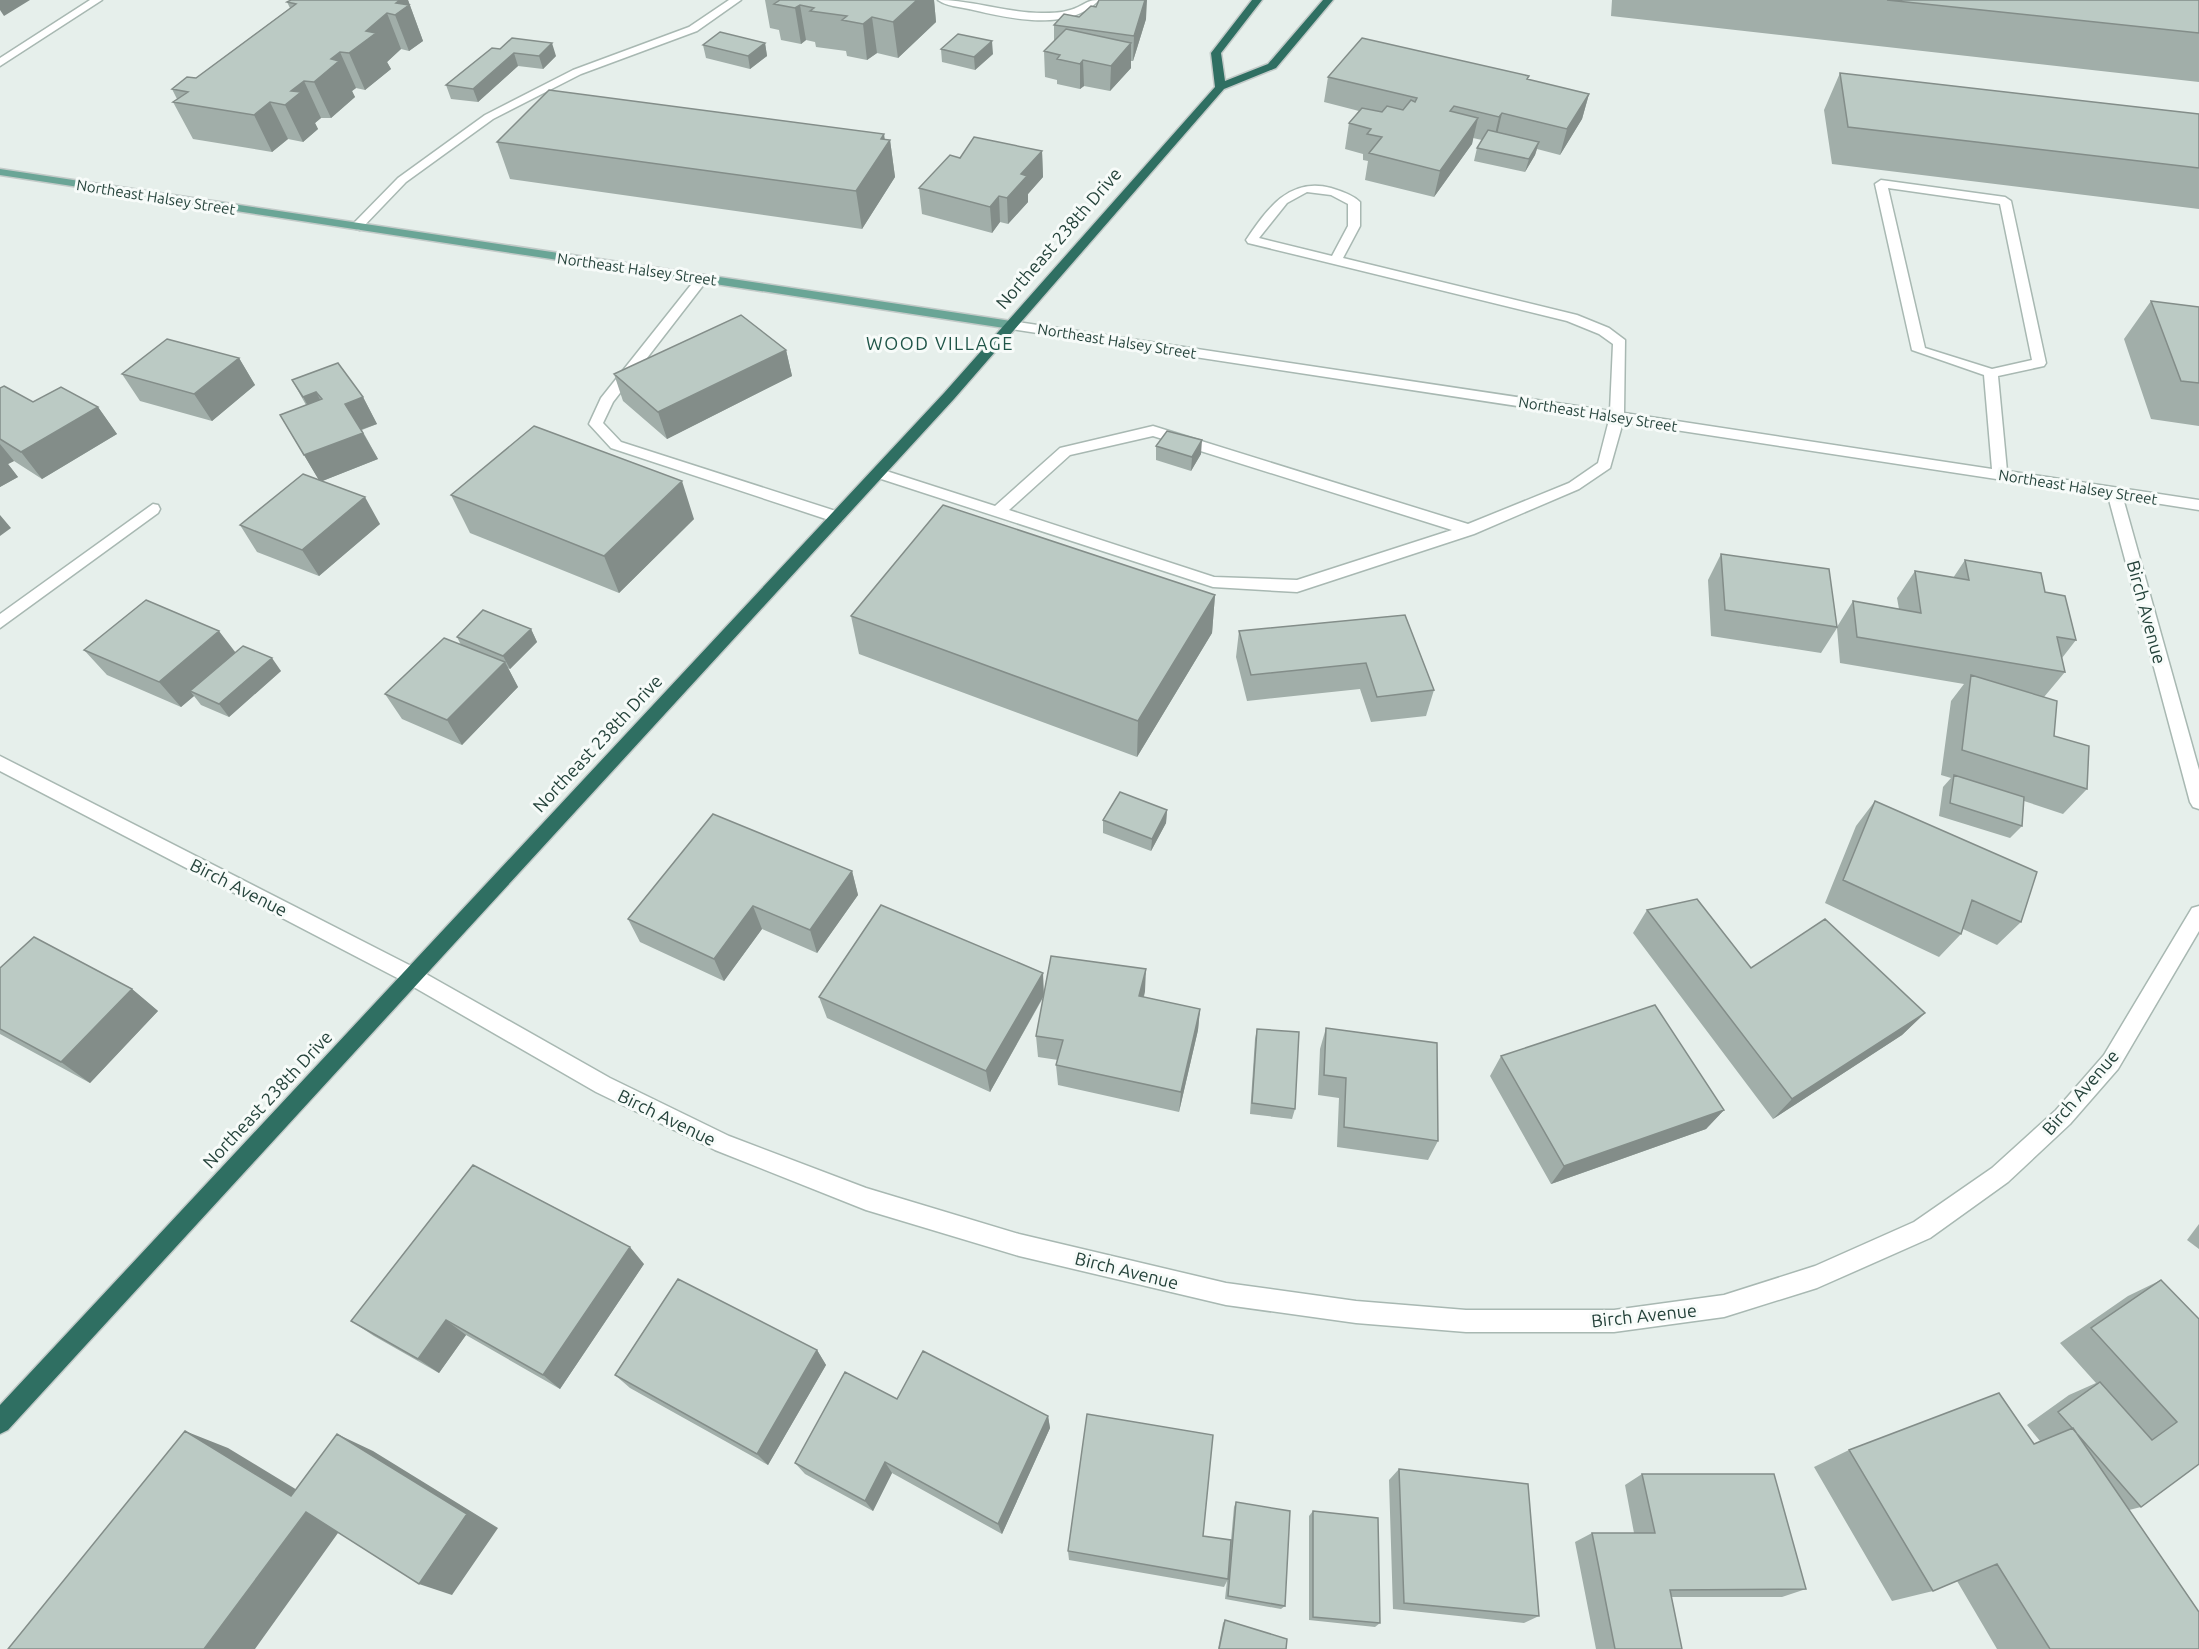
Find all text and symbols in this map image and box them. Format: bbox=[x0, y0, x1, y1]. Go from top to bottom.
street label: Northeast 238th Drive bbox=[991, 163, 1125, 313]
street label: Northeast Halsey Street bbox=[75, 176, 237, 218]
street label: Northeast Halsey Street bbox=[556, 249, 718, 289]
street label: Northeast Halsey Street bbox=[1036, 320, 1198, 362]
district label: WOOD VILLAGE bbox=[866, 333, 1014, 353]
street label: Northeast Halsey Street bbox=[1517, 393, 1679, 435]
street label: Northeast Halsey Street bbox=[1997, 466, 2159, 508]
street label: Birch Avenue bbox=[2124, 558, 2170, 666]
street label: Northeast 238th Drive bbox=[528, 670, 666, 816]
street label: Birch Avenue bbox=[187, 854, 291, 920]
street label: Northeast 238th Drive bbox=[198, 1026, 336, 1172]
street label: Birch Avenue bbox=[2038, 1045, 2122, 1139]
street label: Birch Avenue bbox=[615, 1085, 719, 1149]
street label: Birch Avenue bbox=[1073, 1247, 1181, 1293]
street label: Birch Avenue bbox=[1590, 1300, 1698, 1330]

